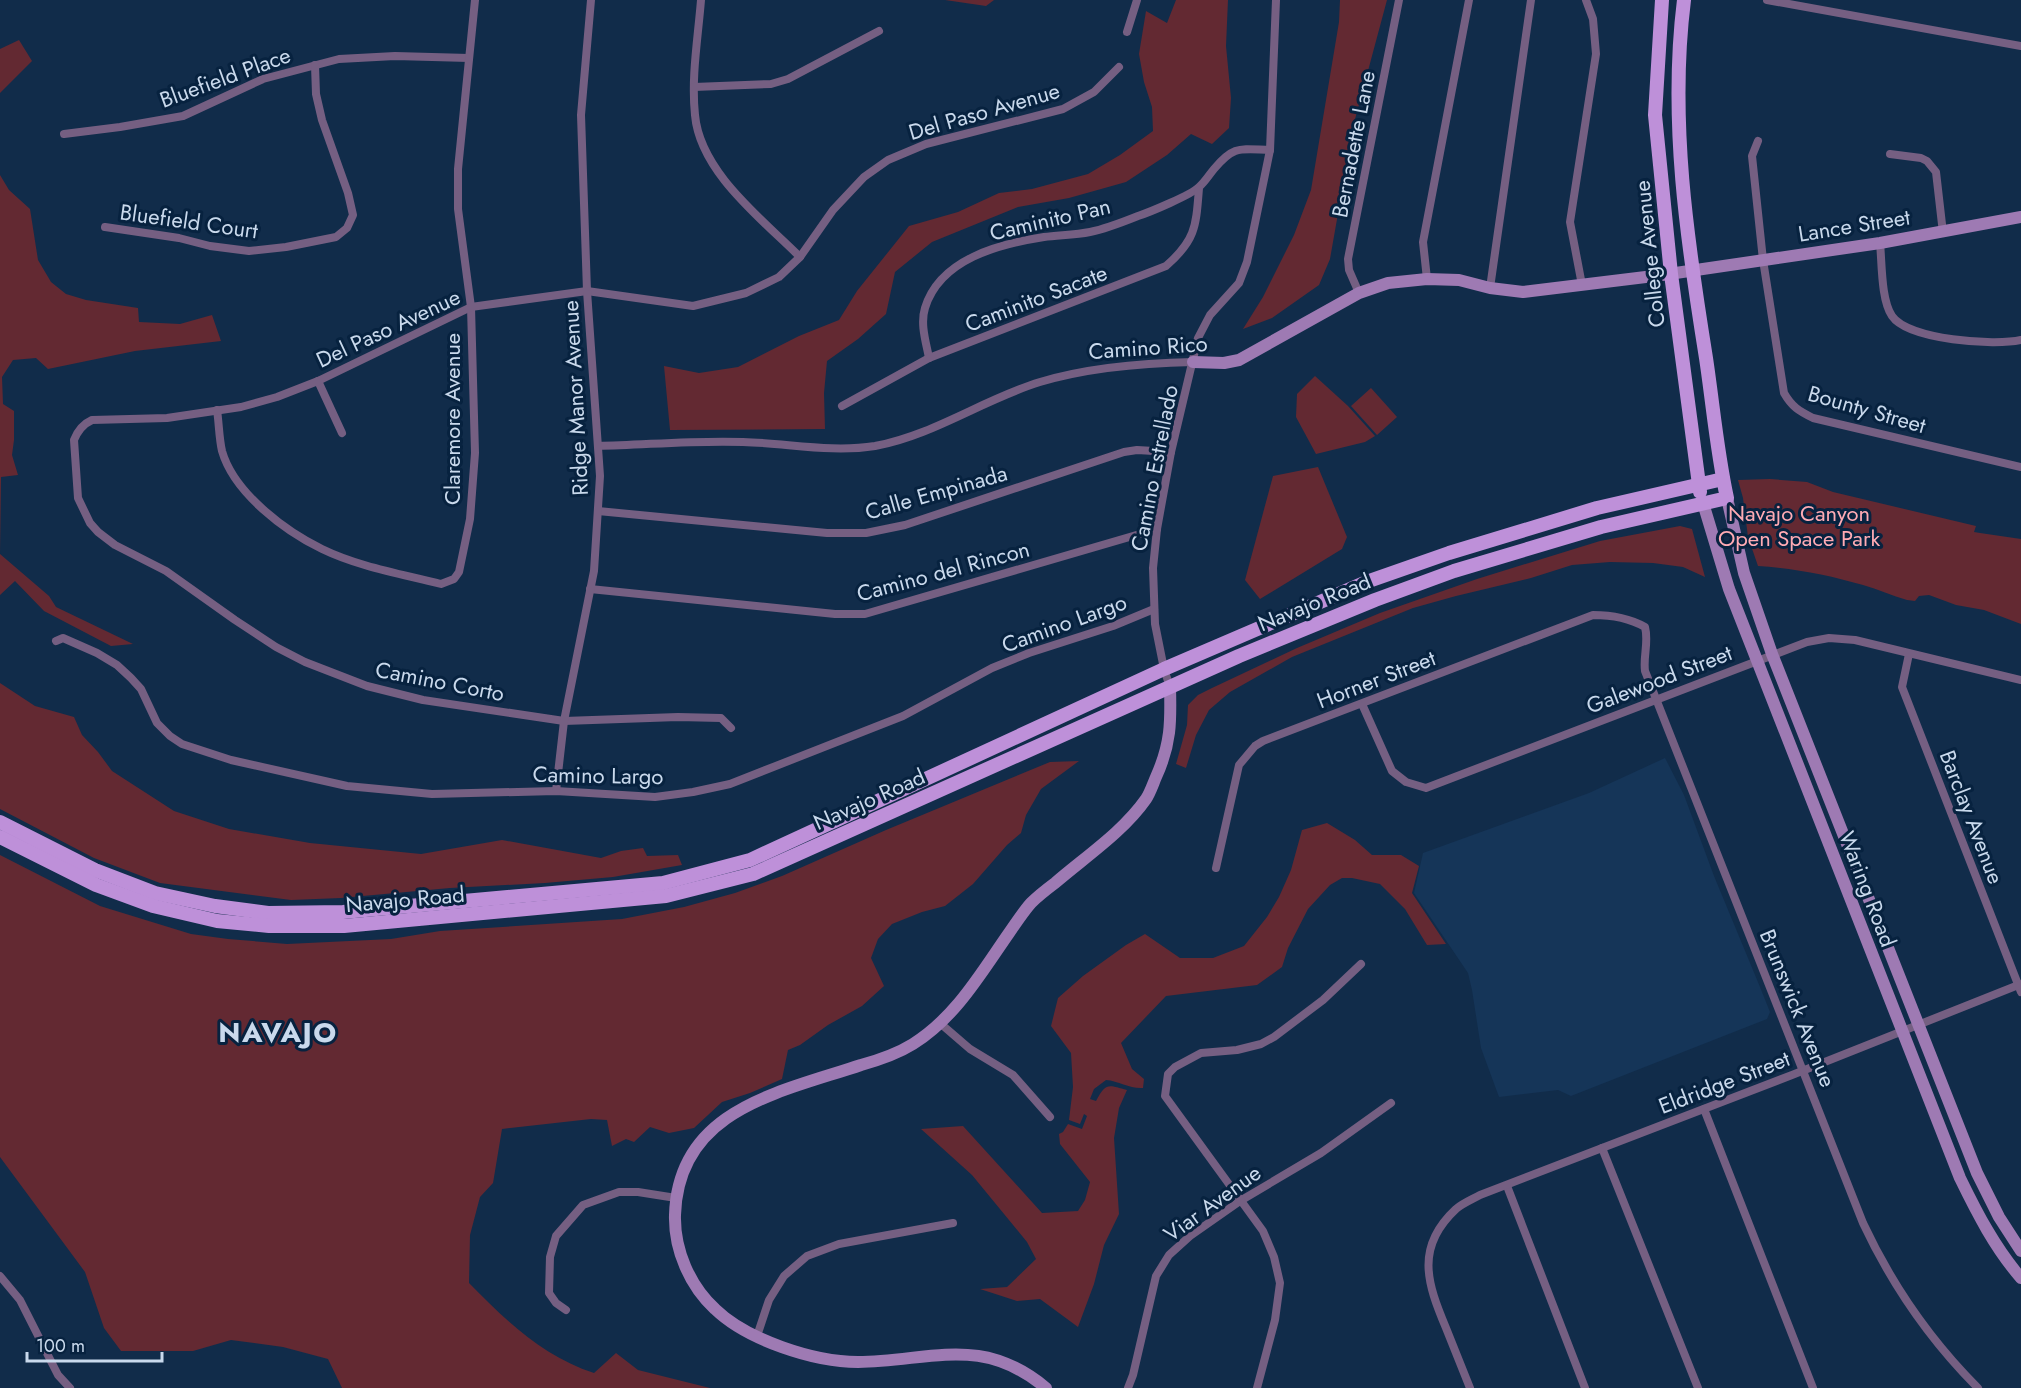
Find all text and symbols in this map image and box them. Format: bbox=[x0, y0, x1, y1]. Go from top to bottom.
street label: Bluefield Place bbox=[155, 38, 295, 116]
street label: Bernadette Lane bbox=[1323, 68, 1383, 220]
street label: Del Paso Avenue bbox=[905, 74, 1063, 148]
street label: College Avenue bbox=[1625, 179, 1673, 329]
street label: Caminito Pan bbox=[986, 190, 1114, 248]
street label: Bluefield Court bbox=[118, 195, 261, 247]
street label: Lance Street bbox=[1796, 200, 1913, 250]
street label: Caminito Sacate bbox=[960, 256, 1112, 340]
street label: Del Paso Avenue bbox=[311, 281, 465, 375]
street label: Ridge Manor Avenue bbox=[554, 299, 596, 497]
street label: Camino Rico bbox=[1087, 327, 1209, 367]
street label: Claremore Avenue bbox=[436, 333, 468, 505]
street label: Bounty Street bbox=[1804, 377, 1930, 441]
street label: Camino Estrellado bbox=[1122, 382, 1186, 554]
street label: Calle Empinada bbox=[861, 456, 1011, 528]
park label: Navajo Canyon Open Space Park bbox=[1718, 497, 1880, 554]
street label: Camino del Rincon bbox=[853, 533, 1033, 609]
street label: Navajo Road bbox=[1253, 565, 1375, 639]
street label: Camino Largo bbox=[997, 586, 1131, 660]
street label: Galewood Street bbox=[1581, 636, 1737, 722]
street label: Horner Street bbox=[1312, 641, 1441, 716]
street label: Camino Corto bbox=[373, 653, 507, 709]
street label: Barclay Avenue bbox=[1932, 745, 2012, 889]
street label: Camino Largo bbox=[532, 758, 664, 792]
street label: Navajo Road bbox=[808, 760, 930, 838]
street label: Waring Road bbox=[1831, 827, 1905, 951]
street label: Navajo Road bbox=[344, 878, 466, 920]
street label: Brunswick Avenue bbox=[1752, 924, 1844, 1092]
district label: NAVAJO bbox=[218, 1012, 338, 1053]
street label: Eldridge Street bbox=[1654, 1042, 1795, 1122]
street label: Viar Avenue bbox=[1157, 1157, 1267, 1249]
scale bar bbox=[27, 1325, 162, 1363]
text: 100 m bbox=[36, 1333, 85, 1359]

